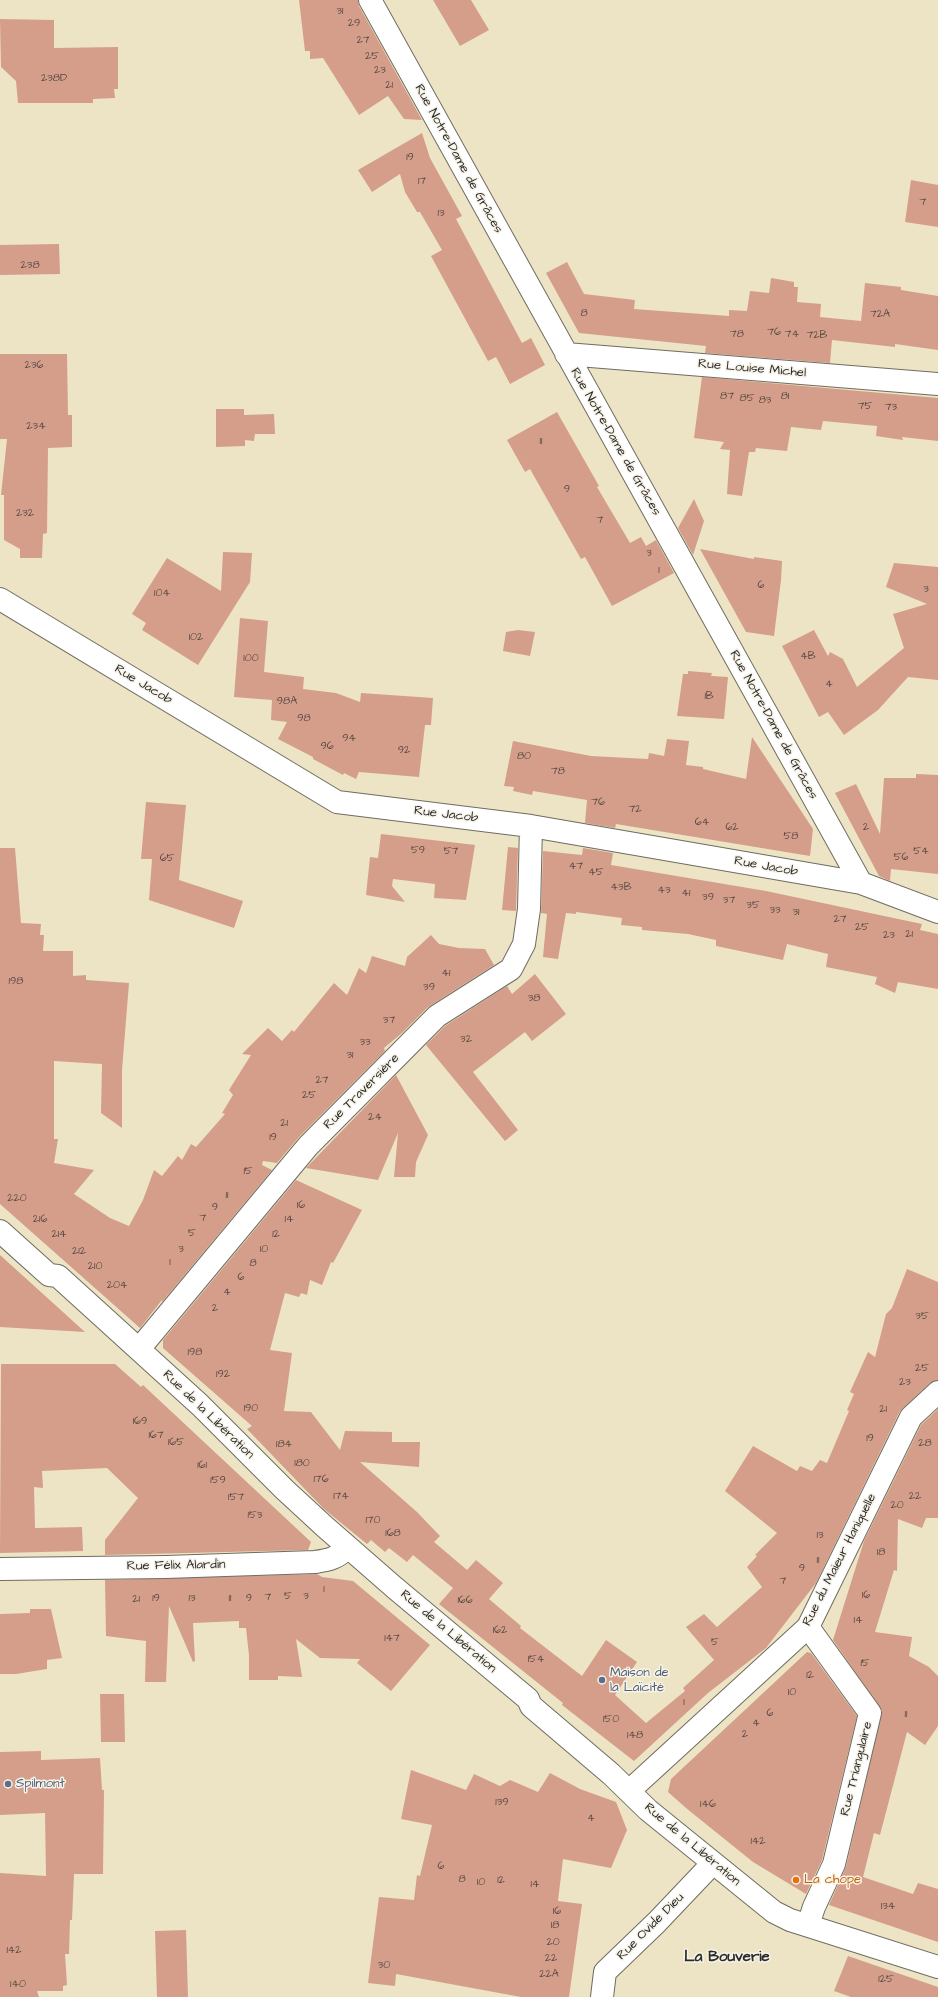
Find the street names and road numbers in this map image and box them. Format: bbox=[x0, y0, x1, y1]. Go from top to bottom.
street label: Rue Notre-Dame de Grâces bbox=[410, 82, 506, 236]
street label: Rue Louise Michel bbox=[697, 357, 807, 381]
street label: Rue Notre-Dame de Grâces bbox=[566, 365, 664, 519]
street label: Rue Notre-Dame de Grâces bbox=[725, 648, 821, 802]
street label: Rue Jacob bbox=[111, 662, 175, 708]
street label: Rue Jacob bbox=[413, 803, 479, 827]
street label: Rue Jacob bbox=[733, 854, 799, 880]
street label: Rue Traversière bbox=[321, 1051, 403, 1133]
street label: Rue de la Libération bbox=[159, 1367, 257, 1463]
street label: Rue du Maieur Haniquelle bbox=[800, 1491, 880, 1629]
street label: Rue Félix Alardin bbox=[126, 1557, 226, 1575]
street label: Rue de la Libération bbox=[397, 1587, 499, 1677]
street label: Rue Triangulaire bbox=[838, 1720, 876, 1818]
street label: Rue de la Libération bbox=[641, 1800, 743, 1890]
street label: Rue Ovide Dieu bbox=[614, 1890, 688, 1964]

